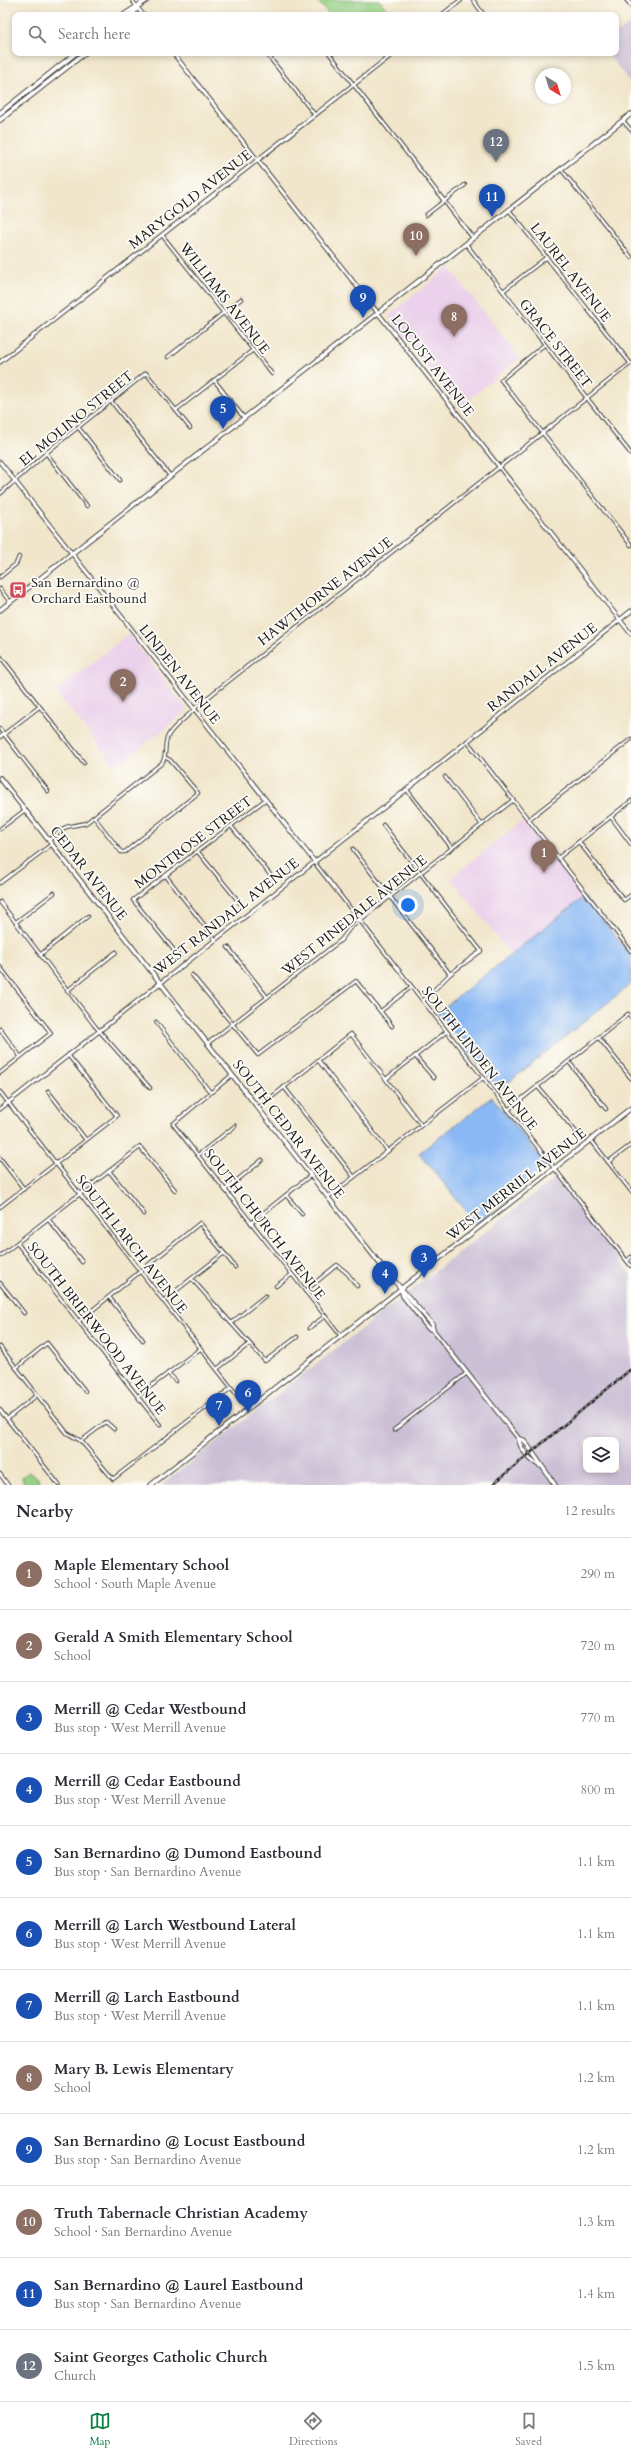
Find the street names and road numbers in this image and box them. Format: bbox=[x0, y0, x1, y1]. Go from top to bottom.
street label: MARYGOLD AVENUE bbox=[125, 145, 256, 253]
street label: LAUREL AVENUE bbox=[526, 219, 616, 326]
street label: WILLIAMS AVENUE bbox=[174, 238, 274, 358]
street label: GRACE STREET bbox=[515, 295, 596, 392]
street label: LOCUST AVENUE bbox=[387, 310, 479, 421]
street label: EL MOLINO STREET bbox=[15, 366, 137, 470]
street label: HAWTHORNE AVENUE bbox=[254, 533, 397, 650]
street label: RANDALL AVENUE bbox=[483, 618, 601, 716]
street label: LINDEN AVENUE bbox=[135, 620, 225, 728]
street label: MONTROSE STREET bbox=[130, 792, 256, 893]
street label: CEDAR AVENUE bbox=[46, 822, 132, 925]
street label: WEST PINEDALE AVENUE bbox=[277, 851, 431, 981]
street label: WEST RANDALL AVENUE bbox=[149, 853, 303, 980]
street label: SOUTH LINDEN AVENUE bbox=[417, 982, 542, 1135]
street label: SOUTH CEDAR AVENUE bbox=[228, 1056, 349, 1203]
street label: WEST MERRILL AVENUE bbox=[442, 1124, 590, 1246]
street label: SOUTH CHURCH AVENUE bbox=[200, 1145, 330, 1304]
street label: SOUTH LARCH AVENUE bbox=[71, 1171, 192, 1318]
street label: SOUTH BRIERWOOD AVENUE bbox=[23, 1238, 170, 1419]

